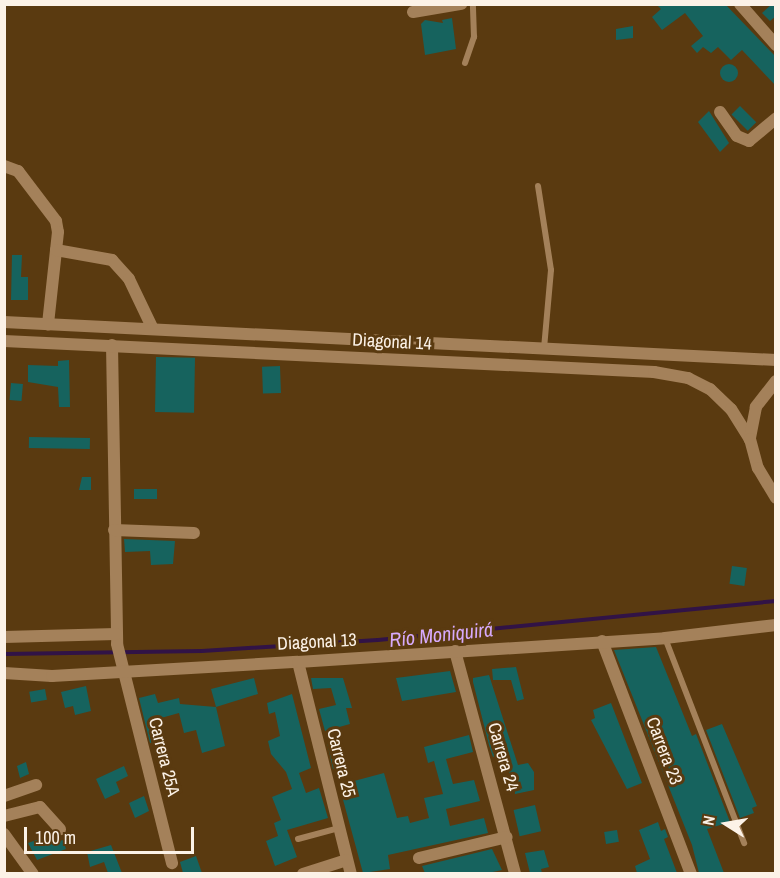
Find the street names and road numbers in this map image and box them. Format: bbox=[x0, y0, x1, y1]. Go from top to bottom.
street label: Diagonal 14 bbox=[352, 329, 432, 355]
street label: Diagonal 13 bbox=[277, 629, 357, 655]
street label: Carrera 23 bbox=[641, 714, 687, 788]
street label: Carrera 25A bbox=[144, 715, 184, 799]
street label: Carrera 24 bbox=[483, 720, 523, 794]
street label: Carrera 25 bbox=[322, 726, 360, 800]

